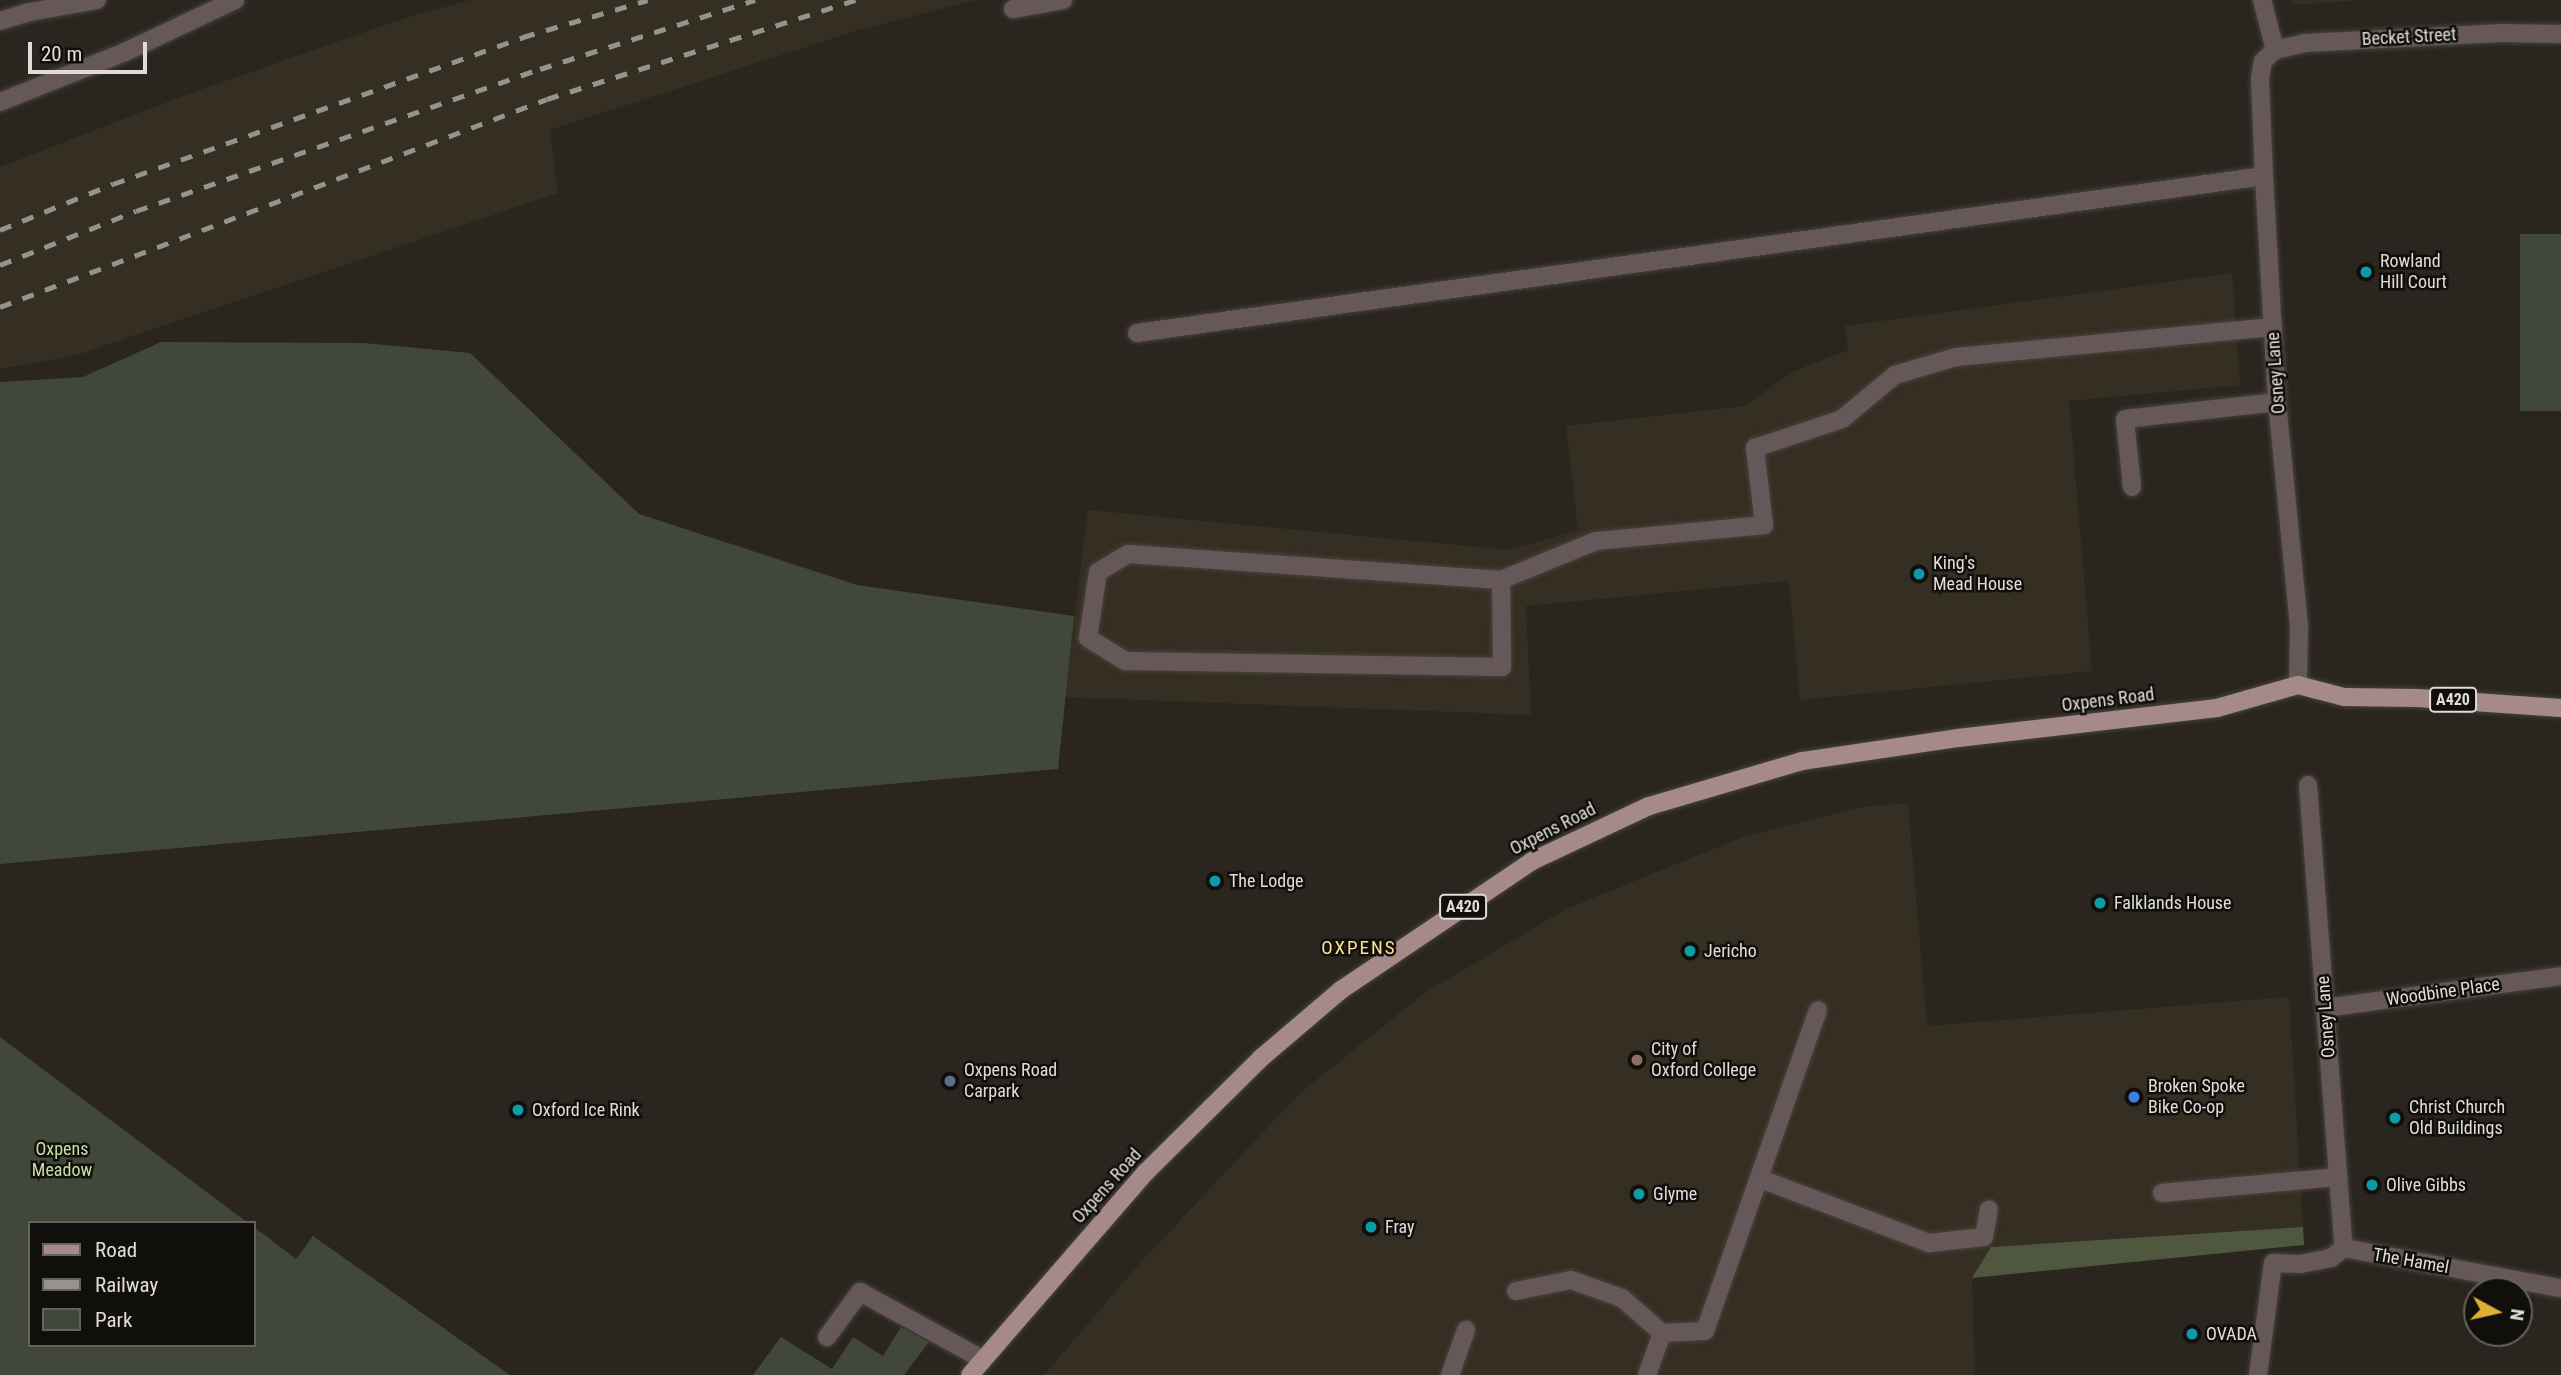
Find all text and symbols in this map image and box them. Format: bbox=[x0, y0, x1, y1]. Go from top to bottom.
street label: Becket Street bbox=[2361, 24, 2457, 50]
scale bar bbox=[32, 28, 150, 72]
text: 20 m bbox=[41, 42, 82, 66]
place label: Rowland Hill Court bbox=[2380, 251, 2447, 294]
marker: Rowland Hill Court bbox=[2358, 264, 2374, 280]
street label: Osney Lane bbox=[2262, 331, 2290, 415]
place label: King's Mead House bbox=[1933, 553, 2022, 596]
marker: King's Mead House bbox=[1911, 566, 1927, 582]
street label: Oxpens Road bbox=[2060, 684, 2156, 716]
road number: A420 bbox=[2428, 688, 2478, 712]
street label: Oxpens Road bbox=[1507, 798, 1599, 860]
place label: The Lodge bbox=[1229, 870, 1303, 892]
marker: The Lodge bbox=[1207, 873, 1223, 889]
place label: Falklands House bbox=[2114, 892, 2232, 914]
road number: A420 bbox=[1438, 894, 1488, 920]
marker: Falklands House bbox=[2092, 895, 2108, 911]
district label: OXPENS bbox=[1322, 937, 1396, 959]
place label: Jericho bbox=[1704, 940, 1757, 962]
marker: Jericho bbox=[1682, 943, 1698, 959]
street label: Woodbine Place bbox=[2385, 973, 2501, 1011]
street label: Osney Lane bbox=[2312, 975, 2340, 1059]
place label: City of Oxford College bbox=[1651, 1039, 1756, 1082]
marker: City of Oxford College bbox=[1629, 1052, 1645, 1068]
place label: Oxpens Road Carpark bbox=[964, 1060, 1057, 1102]
marker: Oxpens Road Carpark bbox=[942, 1073, 958, 1089]
place label: Broken Spoke Bike Co-op bbox=[2148, 1076, 2245, 1118]
marker: Broken Spoke Bike Co-op bbox=[2126, 1089, 2142, 1105]
place label: Christ Church Old Buildings bbox=[2409, 1097, 2505, 1140]
place label: Oxford Ice Rink bbox=[532, 1099, 640, 1121]
marker: Oxford Ice Rink bbox=[510, 1102, 526, 1118]
marker: Christ Church Old Buildings bbox=[2387, 1110, 2403, 1126]
park label: Oxpens Meadow bbox=[32, 1139, 92, 1182]
street label: Oxpens Road bbox=[1068, 1144, 1146, 1228]
place label: Olive Gibbs bbox=[2386, 1174, 2466, 1196]
marker: Olive Gibbs bbox=[2364, 1177, 2380, 1193]
place label: Glyme bbox=[1653, 1183, 1697, 1205]
marker: Glyme bbox=[1631, 1186, 1647, 1202]
place label: Fray bbox=[1385, 1216, 1415, 1238]
marker: Fray bbox=[1363, 1219, 1379, 1235]
legend bbox=[28, 1221, 256, 1347]
text: Road bbox=[95, 1238, 137, 1262]
street label: The Hamel bbox=[2371, 1244, 2451, 1278]
text: Railway bbox=[95, 1273, 158, 1297]
north arrow bbox=[2463, 1277, 2533, 1347]
text: N bbox=[2505, 1307, 2530, 1322]
text: Park bbox=[95, 1308, 132, 1332]
place label: OVADA bbox=[2206, 1323, 2257, 1345]
marker: OVADA bbox=[2184, 1326, 2200, 1342]

